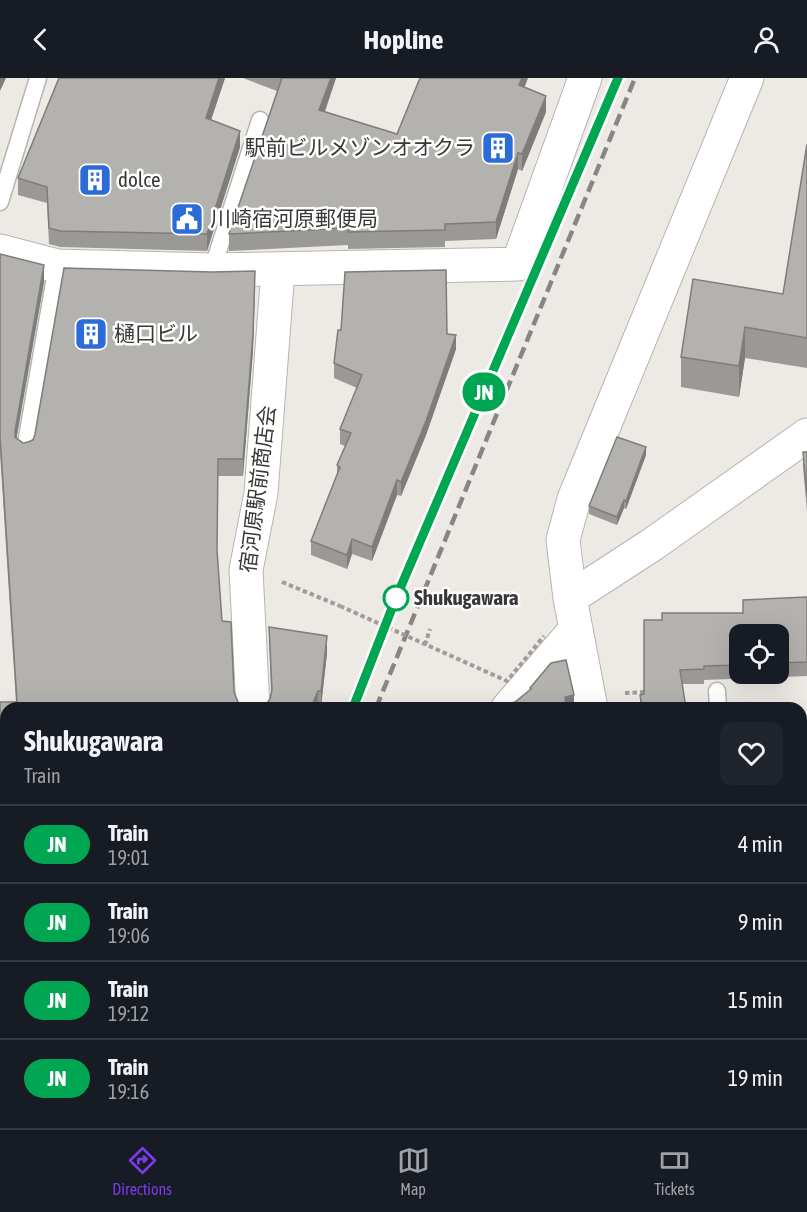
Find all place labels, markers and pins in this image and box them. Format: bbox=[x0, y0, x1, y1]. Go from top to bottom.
building icon: 駅前ビルメゾンオオクラ bbox=[480, 130, 516, 166]
place label: 駅前ビルメゾンオオクラ bbox=[244, 135, 475, 159]
building icon: dolce bbox=[77, 162, 113, 198]
place label: dolce bbox=[118, 167, 160, 191]
public building icon: 川崎宿河原郵便局 bbox=[169, 201, 205, 237]
place label: 川崎宿河原郵便局 bbox=[210, 206, 378, 230]
building icon: 樋口ビル bbox=[73, 316, 109, 352]
place label: 樋口ビル bbox=[114, 321, 198, 345]
marker: Shukugawara bbox=[383, 585, 409, 611]
place label: Shukugawara bbox=[414, 585, 519, 609]

